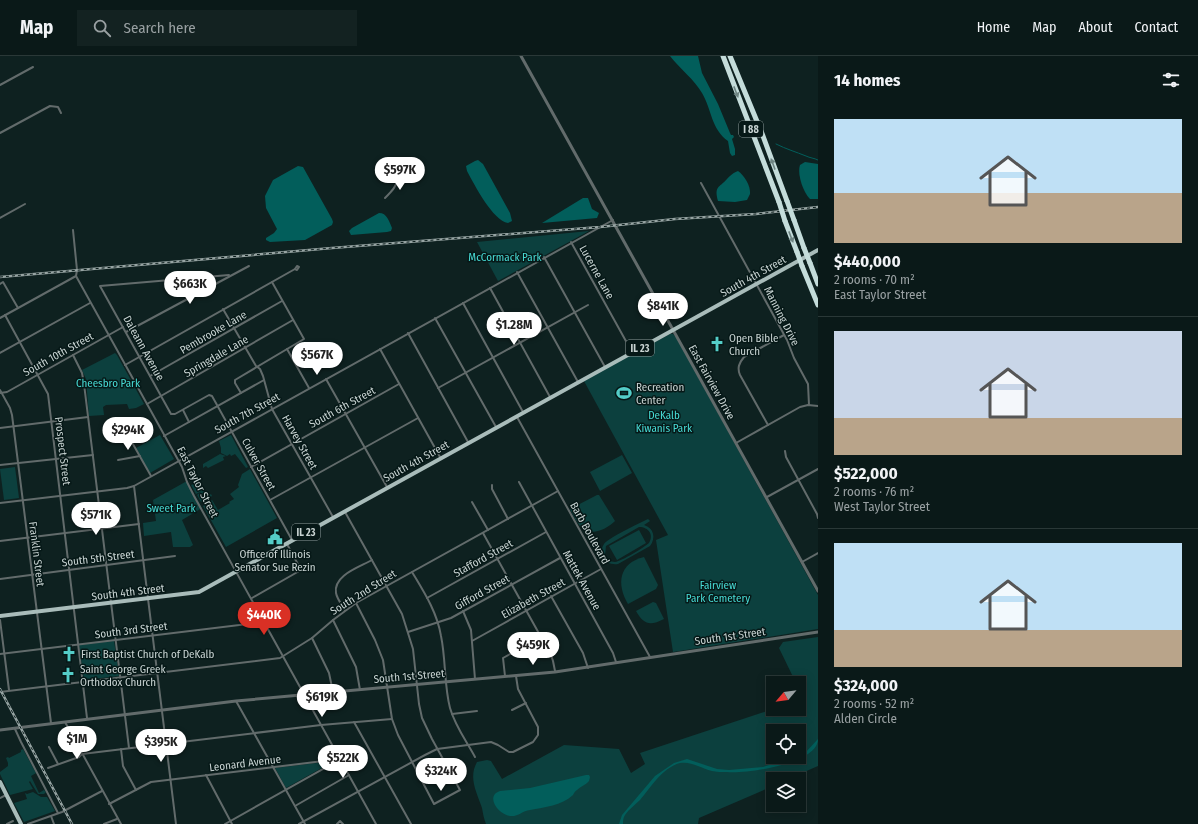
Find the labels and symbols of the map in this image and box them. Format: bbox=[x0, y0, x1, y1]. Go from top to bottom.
one-way arrow bbox=[734, 87, 740, 99]
road number: I 88 bbox=[739, 121, 763, 137]
pin: $597K bbox=[372, 157, 428, 191]
one-way arrow bbox=[770, 158, 776, 170]
one-way arrow bbox=[789, 231, 795, 243]
street label: Lucerne Lane bbox=[576, 243, 617, 301]
park label: McCormack Park bbox=[468, 251, 543, 264]
street label: South 4th Street bbox=[718, 253, 789, 300]
pin: $663K bbox=[162, 271, 218, 305]
street label: Manning Drive bbox=[761, 285, 802, 348]
pin: $841K bbox=[635, 293, 691, 327]
street label: Pembrooke Lane bbox=[178, 308, 249, 357]
pin: $1.28M bbox=[481, 312, 547, 346]
street label: Daleann Avenue bbox=[120, 313, 167, 383]
street label: South 10th Street bbox=[21, 330, 96, 379]
place label: Open Bible Church bbox=[729, 332, 779, 358]
street label: Springdale Lane bbox=[182, 333, 251, 380]
church icon: Open Bible Church bbox=[708, 335, 726, 353]
road number: IL 23 bbox=[626, 340, 654, 356]
pin: $567K bbox=[289, 342, 345, 376]
street label: East Fairview Drive bbox=[686, 343, 738, 422]
park label: Cheesbro Park bbox=[76, 377, 141, 390]
place label: Recreation Center bbox=[636, 381, 684, 407]
street label: South 6th Street bbox=[307, 384, 378, 431]
sports icon: Recreation Center bbox=[615, 384, 633, 402]
street label: South 7th Street bbox=[212, 390, 282, 437]
park label: DeKalb Kiwanis Park bbox=[636, 409, 693, 435]
street label: Harvey Street bbox=[279, 413, 320, 472]
street label: Prospect Street bbox=[52, 416, 73, 486]
pin: $294K bbox=[100, 417, 156, 451]
street label: Culver Street bbox=[239, 436, 278, 493]
street label: South 4th Street bbox=[381, 438, 452, 485]
street label: East Taylor Street bbox=[174, 445, 221, 520]
street label: Barb Boulevard bbox=[567, 500, 612, 567]
pin: $571K bbox=[68, 502, 124, 536]
park label: Sweet Park bbox=[146, 502, 196, 515]
street label: Franklin Street bbox=[26, 521, 47, 588]
road number: IL 23 bbox=[292, 524, 320, 540]
public building icon: Office of Illinois Senator Sue Rezin bbox=[266, 528, 284, 546]
street label: Stafford Street bbox=[451, 537, 516, 580]
street label: South 5th Street bbox=[61, 548, 135, 569]
place label: Office of Illinois Senator Sue Rezin bbox=[234, 548, 316, 574]
street label: Mattek Avenue bbox=[560, 548, 603, 612]
street label: South 2nd Street bbox=[328, 567, 399, 618]
street label: Gifford Street bbox=[453, 572, 512, 613]
street label: Elizabeth Street bbox=[499, 575, 568, 621]
park label: Fairview Park Cemetery bbox=[686, 579, 750, 605]
street label: South 4th Street bbox=[91, 582, 166, 603]
pin: $440K bbox=[236, 602, 292, 636]
street label: South 3rd Street bbox=[94, 620, 168, 641]
street label: South 1st Street bbox=[694, 625, 767, 648]
pin: $459K bbox=[505, 632, 561, 666]
church icon: First Baptist Church of DeKalb bbox=[60, 645, 78, 663]
place label: First Baptist Church of DeKalb bbox=[81, 648, 214, 661]
place label: Saint George Greek Orthodox Church bbox=[80, 663, 167, 689]
church icon: Saint George Greek Orthodox Church bbox=[59, 666, 77, 684]
street label: South 1st Street bbox=[373, 667, 445, 686]
north arrow bbox=[766, 676, 806, 716]
pin: $619K bbox=[294, 684, 350, 718]
pin: $1M bbox=[58, 726, 96, 760]
pin: $395K bbox=[133, 729, 189, 763]
pin: $522K bbox=[315, 745, 371, 779]
street label: Leonard Avenue bbox=[208, 753, 282, 774]
pin: $324K bbox=[413, 758, 469, 792]

